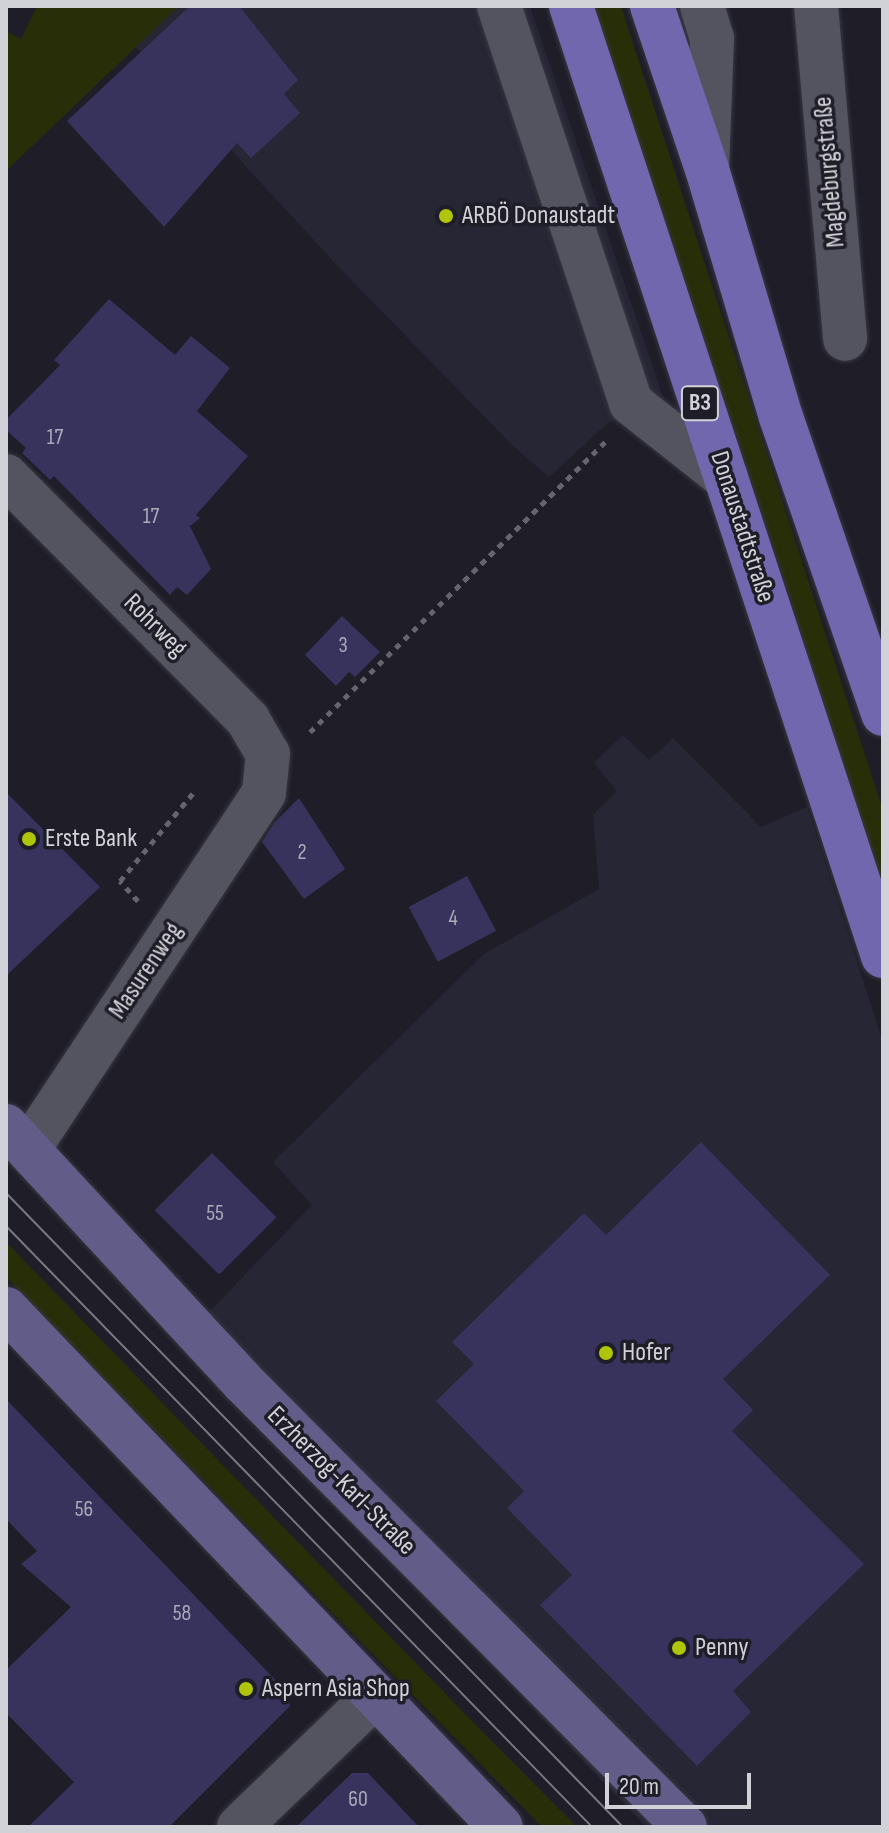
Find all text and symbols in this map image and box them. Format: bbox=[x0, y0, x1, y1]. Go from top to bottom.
street label: Magdeburgstraße bbox=[808, 95, 852, 249]
place label: ARBÖ Donaustadt bbox=[462, 200, 615, 232]
marker: ARBÖ Donaustadt bbox=[437, 207, 455, 225]
road number: B3 bbox=[680, 383, 720, 423]
house number: 17 bbox=[47, 425, 63, 451]
street label: Donaustadtstraße bbox=[703, 448, 781, 606]
house number: 17 bbox=[143, 504, 159, 530]
street label: Rohrweg bbox=[117, 588, 193, 664]
house number: 3 bbox=[338, 633, 348, 659]
place label: Erste Bank bbox=[45, 823, 137, 855]
marker: Erste Bank bbox=[20, 830, 38, 848]
house number: 2 bbox=[297, 840, 307, 866]
house number: 4 bbox=[448, 906, 458, 932]
street label: Masurenweg bbox=[102, 917, 190, 1025]
house number: 55 bbox=[206, 1201, 224, 1227]
place label: Hofer bbox=[622, 1337, 671, 1369]
marker: Hofer bbox=[597, 1344, 615, 1362]
street label: Erzherzog-Karl-Straße bbox=[260, 1400, 422, 1562]
house number: 56 bbox=[75, 1497, 93, 1523]
house number: 58 bbox=[173, 1601, 191, 1627]
place label: Penny bbox=[695, 1632, 749, 1664]
marker: Penny bbox=[670, 1639, 688, 1657]
place label: Aspern Asia Shop bbox=[262, 1673, 410, 1705]
marker: Aspern Asia Shop bbox=[237, 1680, 255, 1698]
scale bar bbox=[609, 1757, 755, 1807]
text: 20 m bbox=[619, 1772, 659, 1801]
house number: 60 bbox=[348, 1787, 368, 1813]

